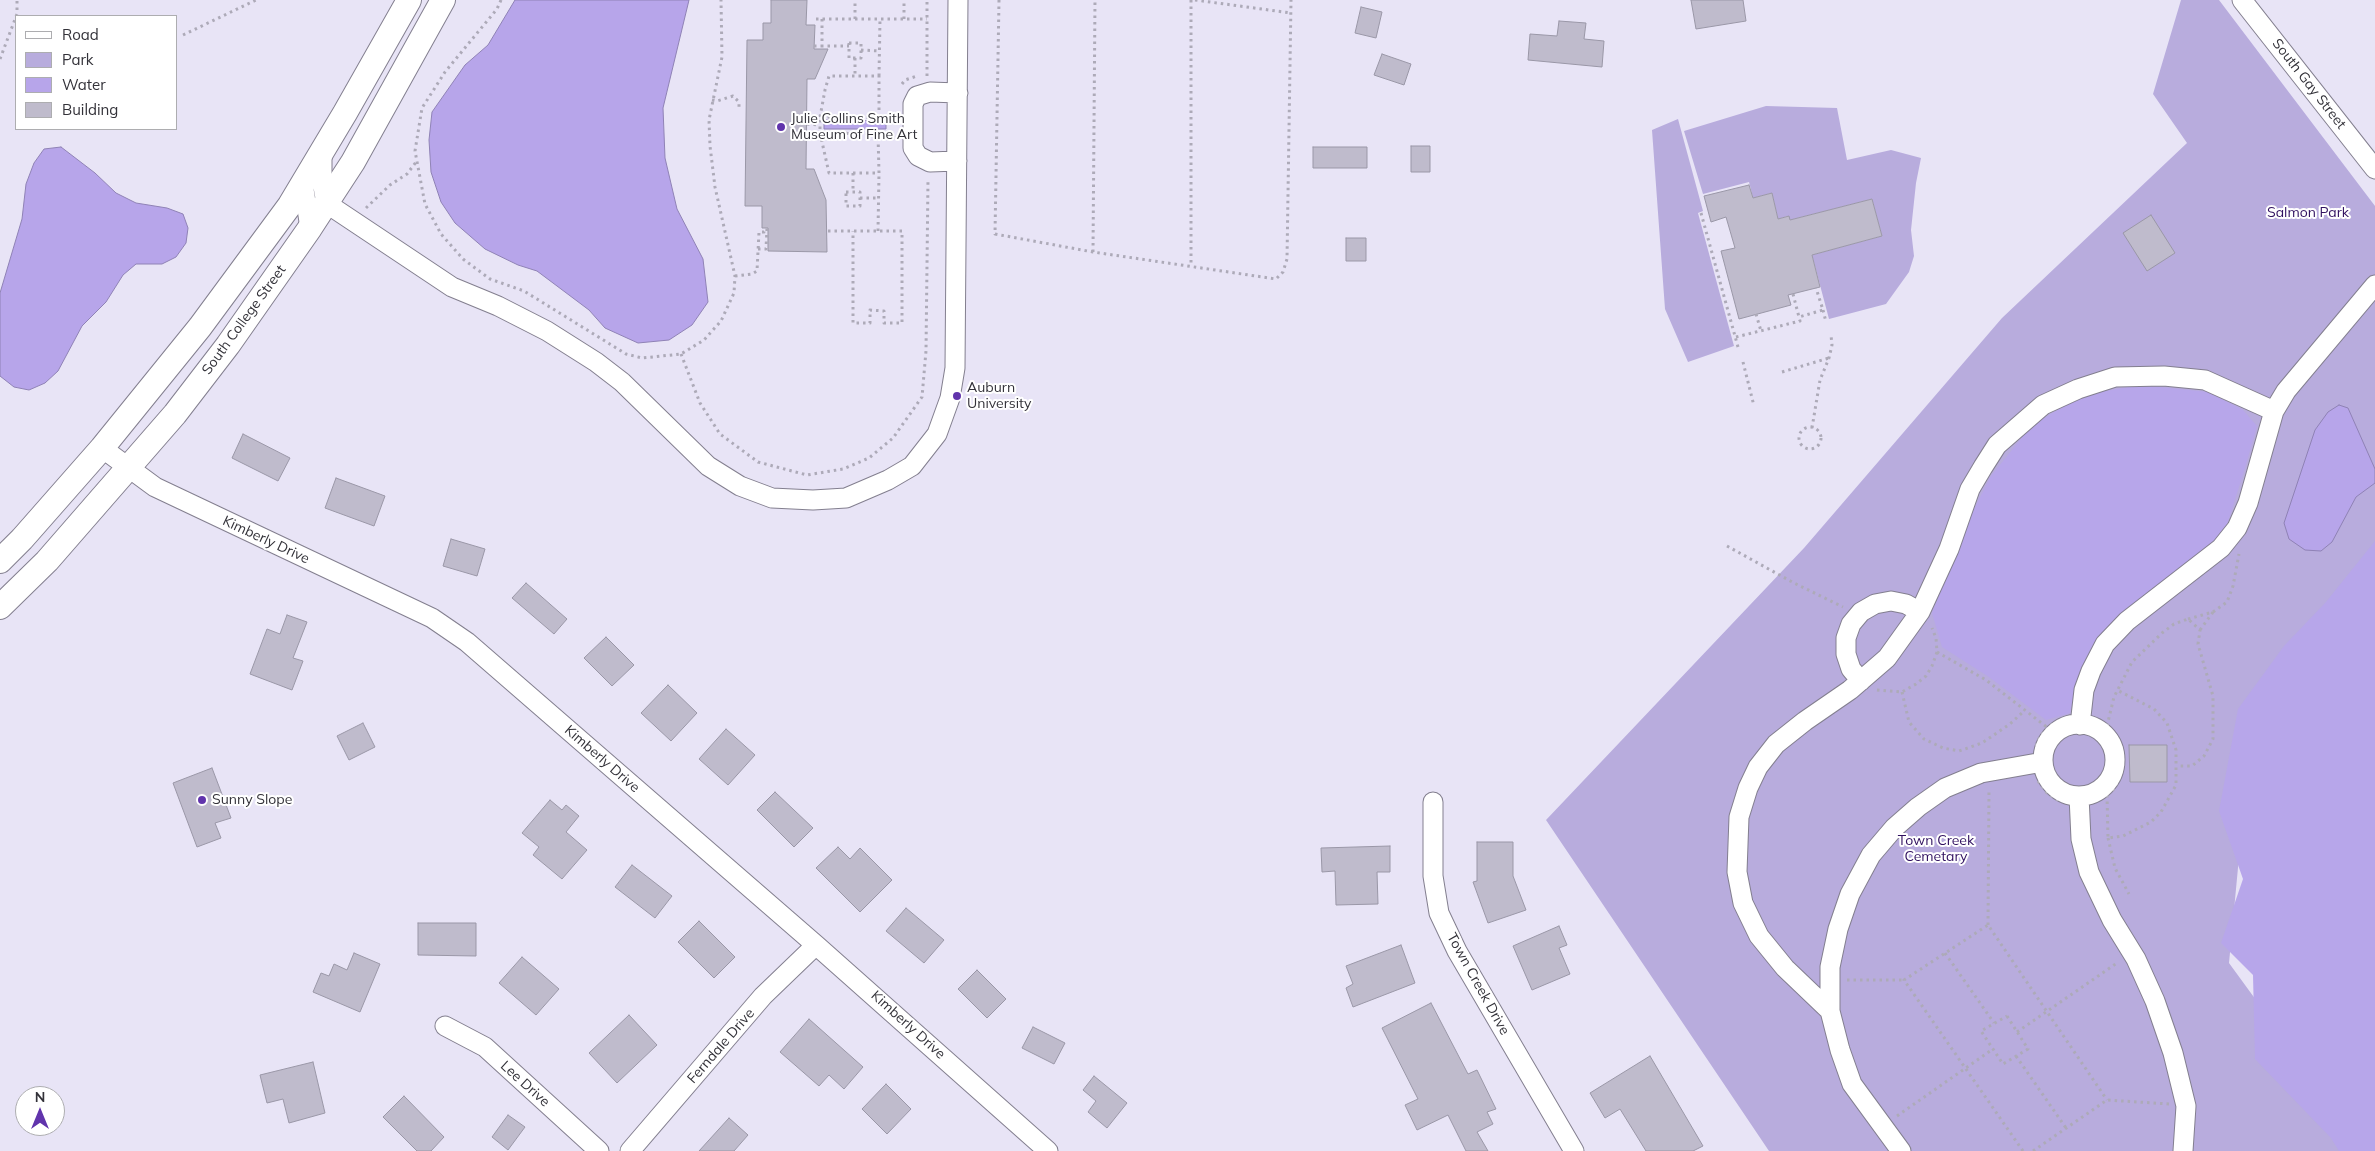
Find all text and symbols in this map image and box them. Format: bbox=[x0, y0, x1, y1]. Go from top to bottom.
legend bbox=[15, 15, 178, 130]
text: Road bbox=[62, 25, 99, 44]
street label: South Gay Street bbox=[2269, 36, 2349, 132]
text: Park bbox=[62, 50, 94, 69]
text: Water bbox=[62, 75, 106, 94]
text: Building bbox=[62, 100, 118, 119]
place label: Julie Collins Smith Museum of Fine Art bbox=[791, 111, 917, 144]
marker: Julie Collins Smith Museum of Fine Art bbox=[775, 121, 787, 133]
park label: Salmon Park bbox=[2267, 205, 2349, 221]
street label: South College Street bbox=[199, 262, 289, 378]
place label: Auburn University bbox=[967, 380, 1031, 412]
marker: Auburn University bbox=[951, 390, 963, 402]
street label: Kimberly Drive bbox=[220, 513, 312, 567]
street label: Kimberly Drive bbox=[561, 722, 643, 796]
place label: Sunny Slope bbox=[212, 792, 292, 808]
marker: Sunny Slope bbox=[196, 794, 208, 806]
park label: Town Creek Cemetary bbox=[1898, 833, 1974, 866]
street label: Town Creek Drive bbox=[1443, 930, 1513, 1038]
street label: Kimberly Drive bbox=[868, 987, 948, 1063]
street label: Ferndale Drive bbox=[684, 1005, 758, 1087]
street label: Lee Drive bbox=[497, 1058, 553, 1110]
north arrow bbox=[15, 1086, 65, 1136]
text: N bbox=[35, 1088, 45, 1106]

